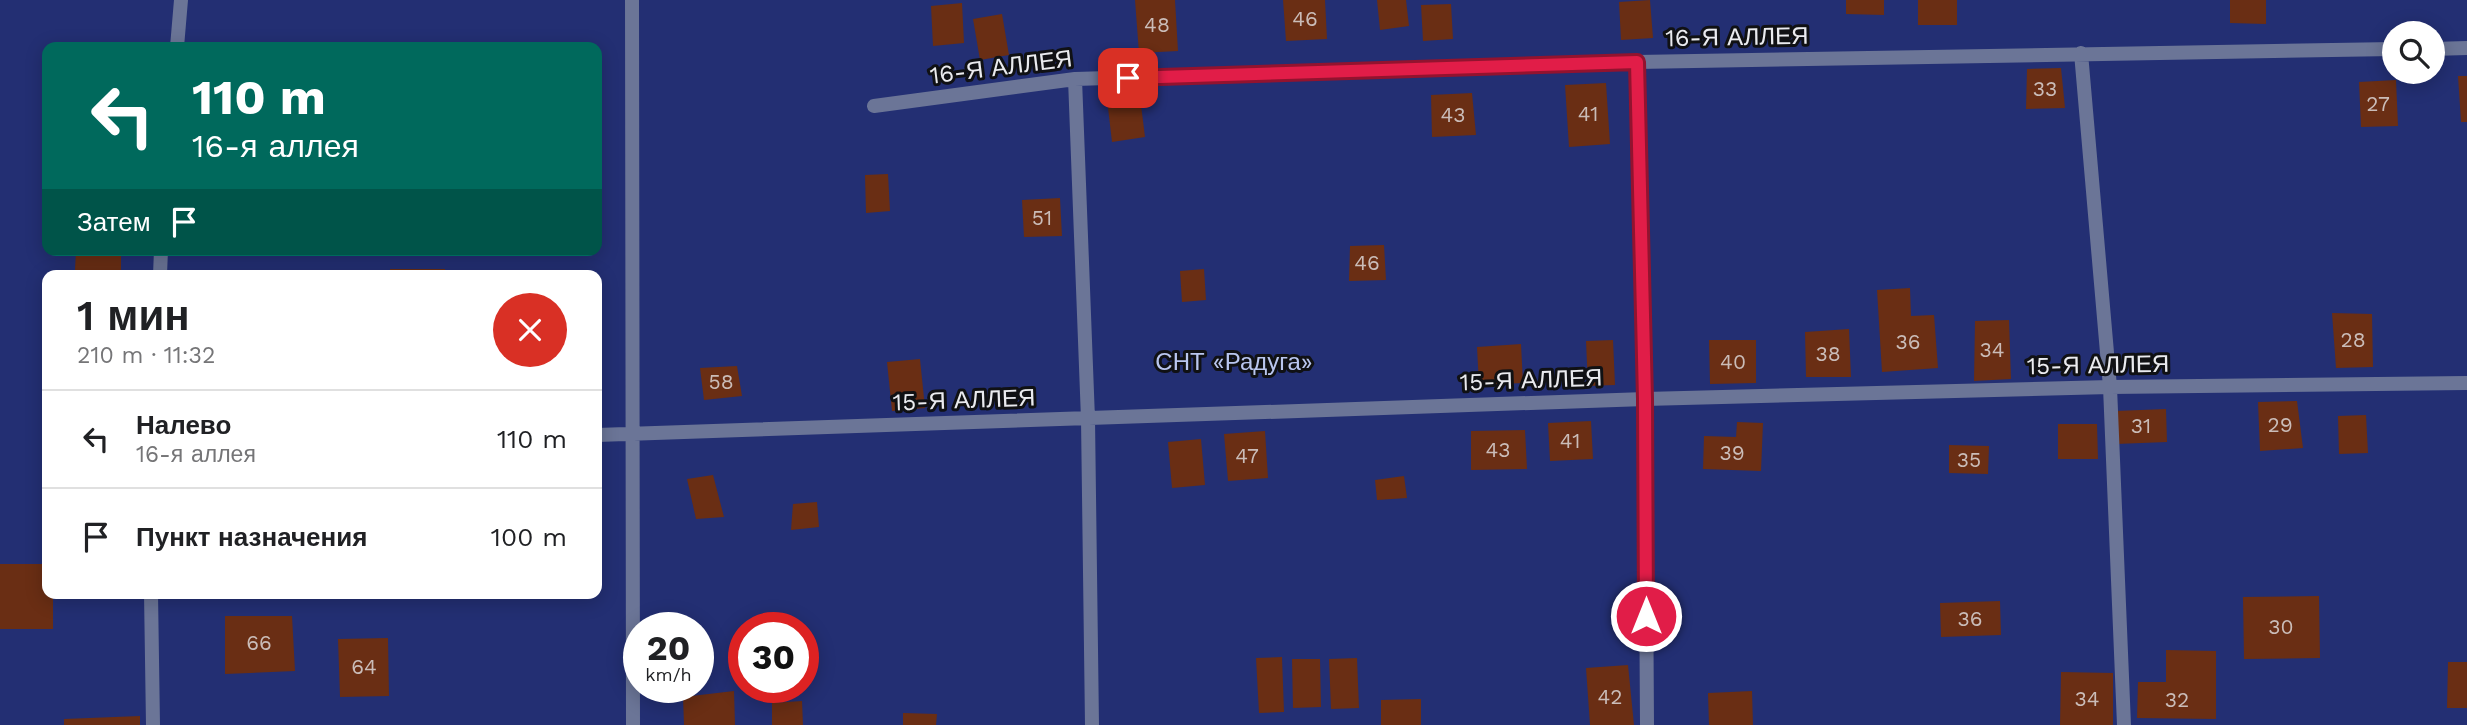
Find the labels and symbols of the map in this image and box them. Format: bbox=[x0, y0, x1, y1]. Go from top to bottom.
house number: 46 bbox=[1292, 6, 1318, 31]
house number: 48 bbox=[1144, 12, 1170, 37]
street label: 16-Я АЛЛЕЯ bbox=[1665, 22, 1809, 52]
street label: 16-Я АЛЛЕЯ bbox=[928, 44, 1074, 90]
pin bbox=[1098, 48, 1158, 108]
house number: 33 bbox=[2033, 76, 2057, 101]
house number: 27 bbox=[2366, 91, 2390, 116]
house number: 41 bbox=[1578, 101, 1598, 126]
house number: 43 bbox=[1440, 102, 1466, 127]
house number: 51 bbox=[1032, 205, 1052, 230]
house number: 46 bbox=[1354, 250, 1380, 275]
house number: 28 bbox=[2340, 327, 2366, 352]
house number: 36 bbox=[1895, 329, 1921, 354]
house number: 34 bbox=[1979, 337, 2005, 362]
house number: 38 bbox=[1815, 341, 1841, 366]
park label: СНТ «Радуга» bbox=[1155, 348, 1313, 376]
house number: 40 bbox=[1720, 349, 1746, 374]
street label: 15-Я АЛЛЕЯ bbox=[2027, 350, 2169, 380]
street label: 15-Я АЛЛЕЯ bbox=[1459, 364, 1603, 396]
house number: 58 bbox=[708, 369, 734, 394]
street label: 15-Я АЛЛЕЯ bbox=[892, 384, 1036, 416]
house number: 29 bbox=[2267, 412, 2293, 437]
house number: 31 bbox=[2131, 413, 2151, 438]
house number: 41 bbox=[1560, 428, 1580, 453]
house number: 43 bbox=[1485, 437, 1511, 462]
house number: 39 bbox=[1719, 440, 1745, 465]
house number: 47 bbox=[1235, 443, 1259, 468]
house number: 35 bbox=[1957, 447, 1981, 472]
position arrow bbox=[1609, 579, 1683, 653]
house number: 36 bbox=[1957, 606, 1983, 631]
speed limit sign: 30 bbox=[728, 612, 819, 703]
house number: 30 bbox=[2268, 614, 2294, 639]
house number: 66 bbox=[246, 630, 272, 655]
house number: 64 bbox=[351, 654, 377, 679]
house number: 42 bbox=[1597, 684, 1623, 709]
house number: 34 bbox=[2074, 686, 2100, 711]
house number: 32 bbox=[2165, 687, 2189, 712]

